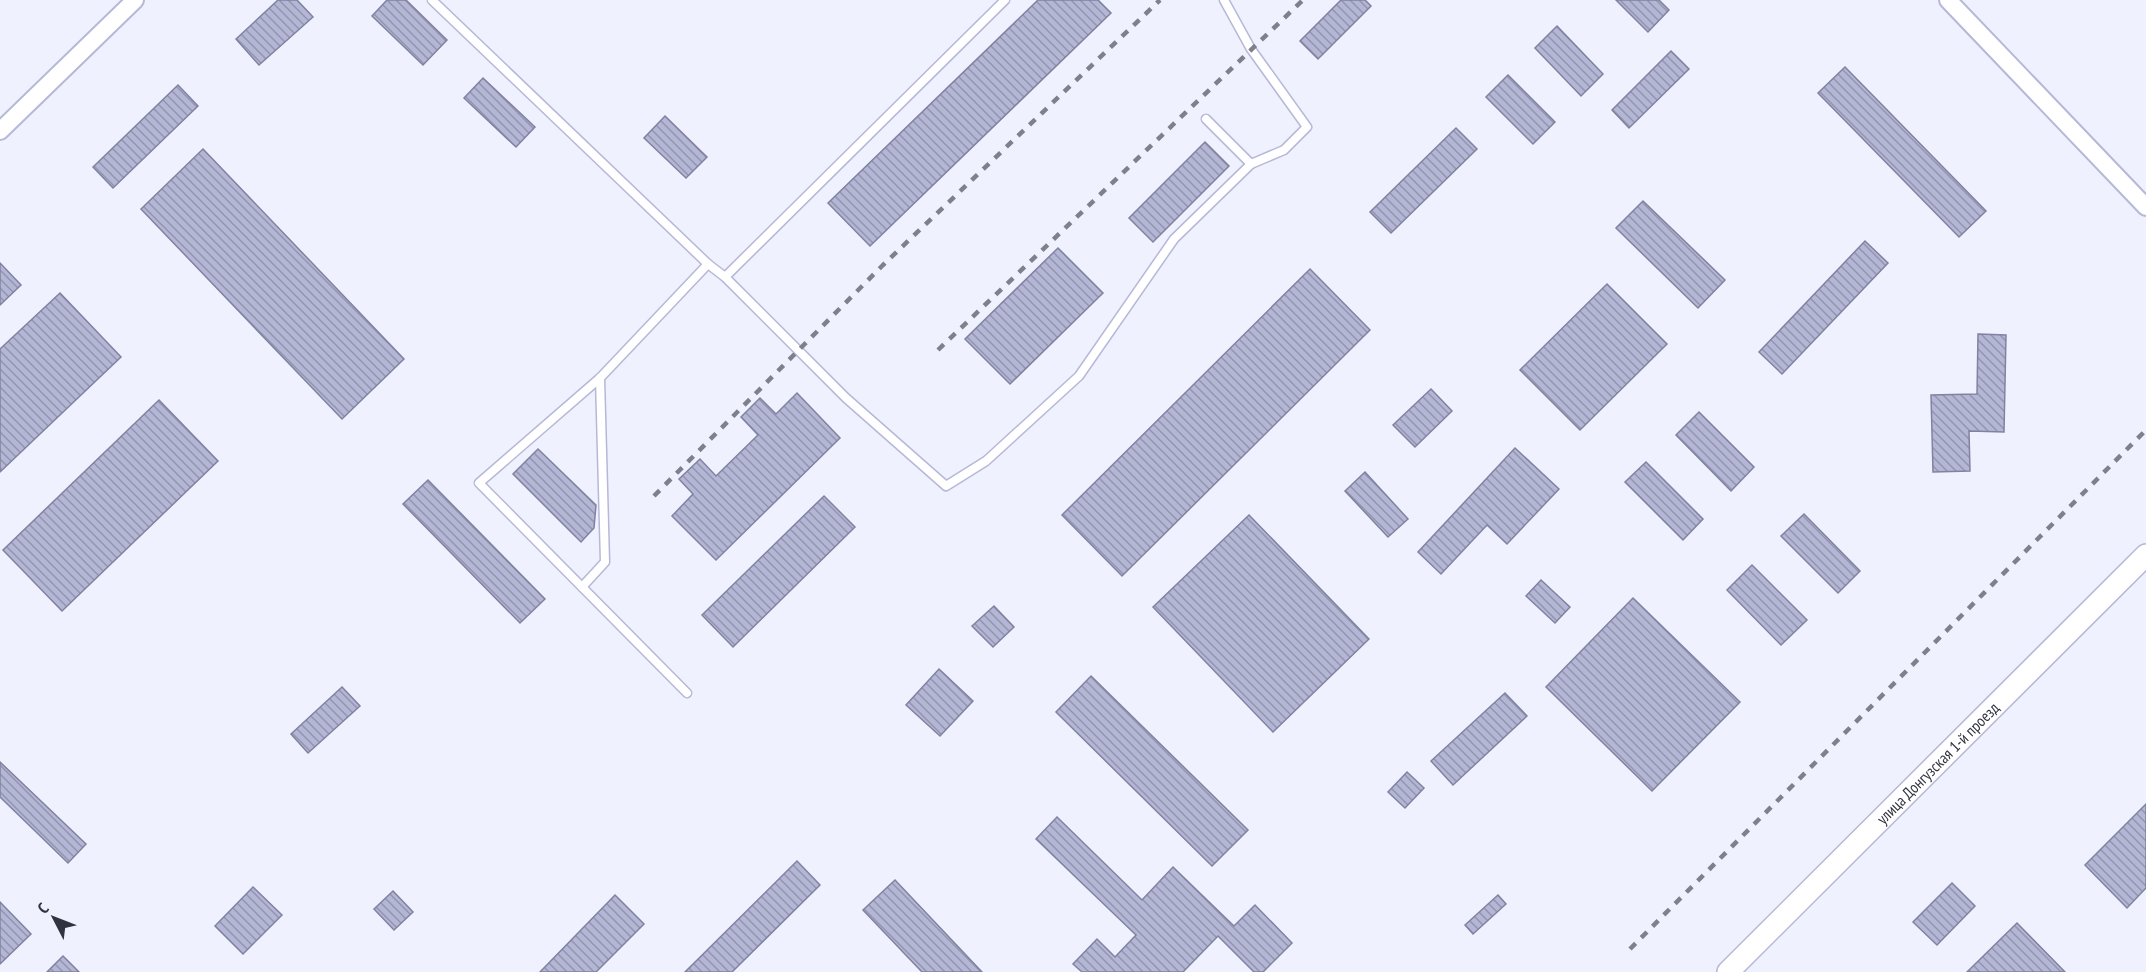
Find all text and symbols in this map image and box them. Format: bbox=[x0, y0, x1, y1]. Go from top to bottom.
street label: улица Донгузская 1-й проезд bbox=[1872, 698, 2003, 828]
north arrow bbox=[24, 888, 84, 948]
text: С bbox=[33, 898, 53, 917]

